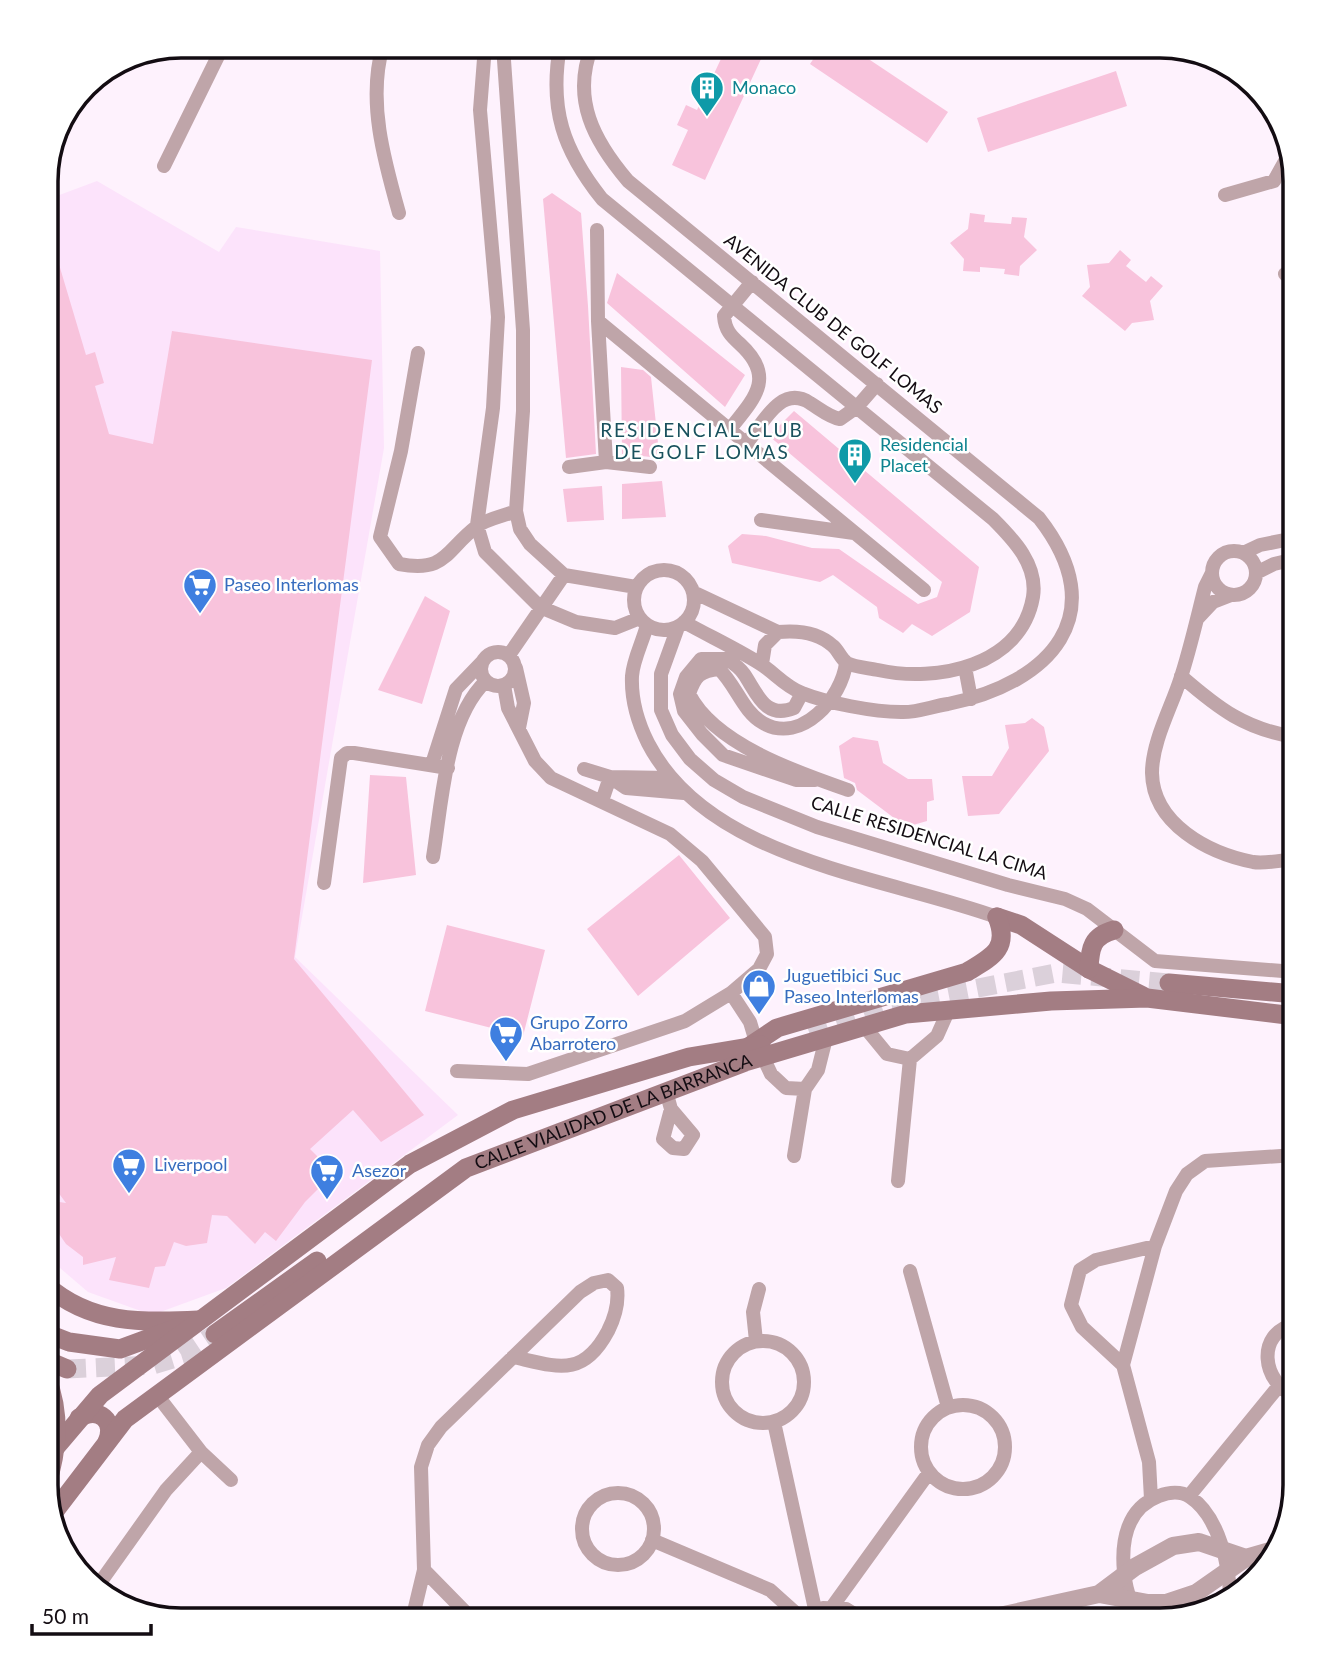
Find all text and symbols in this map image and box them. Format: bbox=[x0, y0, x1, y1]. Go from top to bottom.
building icon: Monaco bbox=[688, 69, 726, 118]
place label: Monaco bbox=[732, 76, 796, 98]
street label: AVENIDA CLUB DE GOLF LOMAS bbox=[720, 228, 947, 418]
district label: RESIDENCIAL CLUB DE GOLF LOMAS bbox=[600, 418, 804, 463]
place label: Residencial Placet bbox=[880, 433, 968, 476]
building icon: Residencial Placet bbox=[836, 436, 874, 485]
supermarket icon: Paseo Interlomas bbox=[181, 566, 219, 615]
place label: Paseo Interlomas bbox=[224, 573, 359, 595]
street label: CALLE RESIDENCIAL LA CIMA bbox=[808, 791, 1051, 884]
place label: Juguetibici Suc Paseo Interlomas bbox=[784, 964, 919, 1007]
shop icon: Juguetibici Suc Paseo Interlomas bbox=[740, 967, 778, 1016]
place label: Grupo Zorro Abarrotero bbox=[530, 1011, 628, 1054]
supermarket icon: Grupo Zorro Abarrotero bbox=[487, 1014, 525, 1063]
street label: CALLE VIALIDAD DE LA BARRANCA bbox=[471, 1048, 755, 1174]
supermarket icon: Liverpool bbox=[110, 1146, 148, 1195]
supermarket icon: Asezor bbox=[308, 1152, 346, 1201]
place label: Liverpool bbox=[154, 1153, 227, 1175]
place label: Asezor bbox=[352, 1159, 407, 1181]
scale bar bbox=[32, 1592, 150, 1636]
text: 50 m bbox=[42, 1603, 89, 1628]

